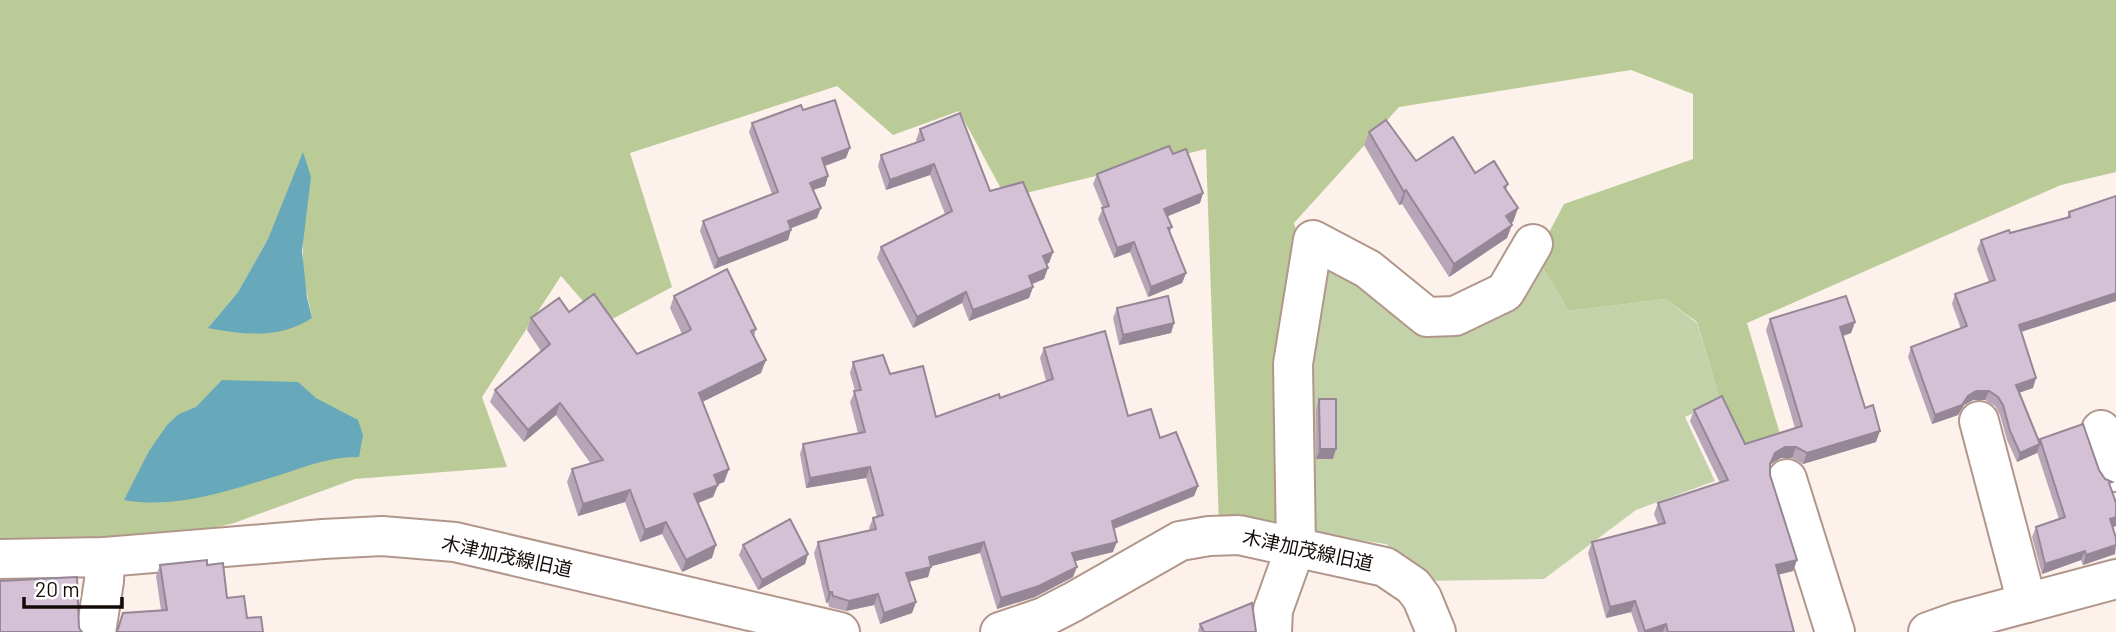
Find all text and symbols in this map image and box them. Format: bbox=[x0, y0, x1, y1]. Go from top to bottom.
street label: 木津加茂線旧道 bbox=[1241, 524, 1376, 575]
street label: 木津加茂線旧道 bbox=[440, 530, 575, 581]
scale bar bbox=[24, 566, 122, 610]
text: 20 m bbox=[35, 576, 80, 601]

